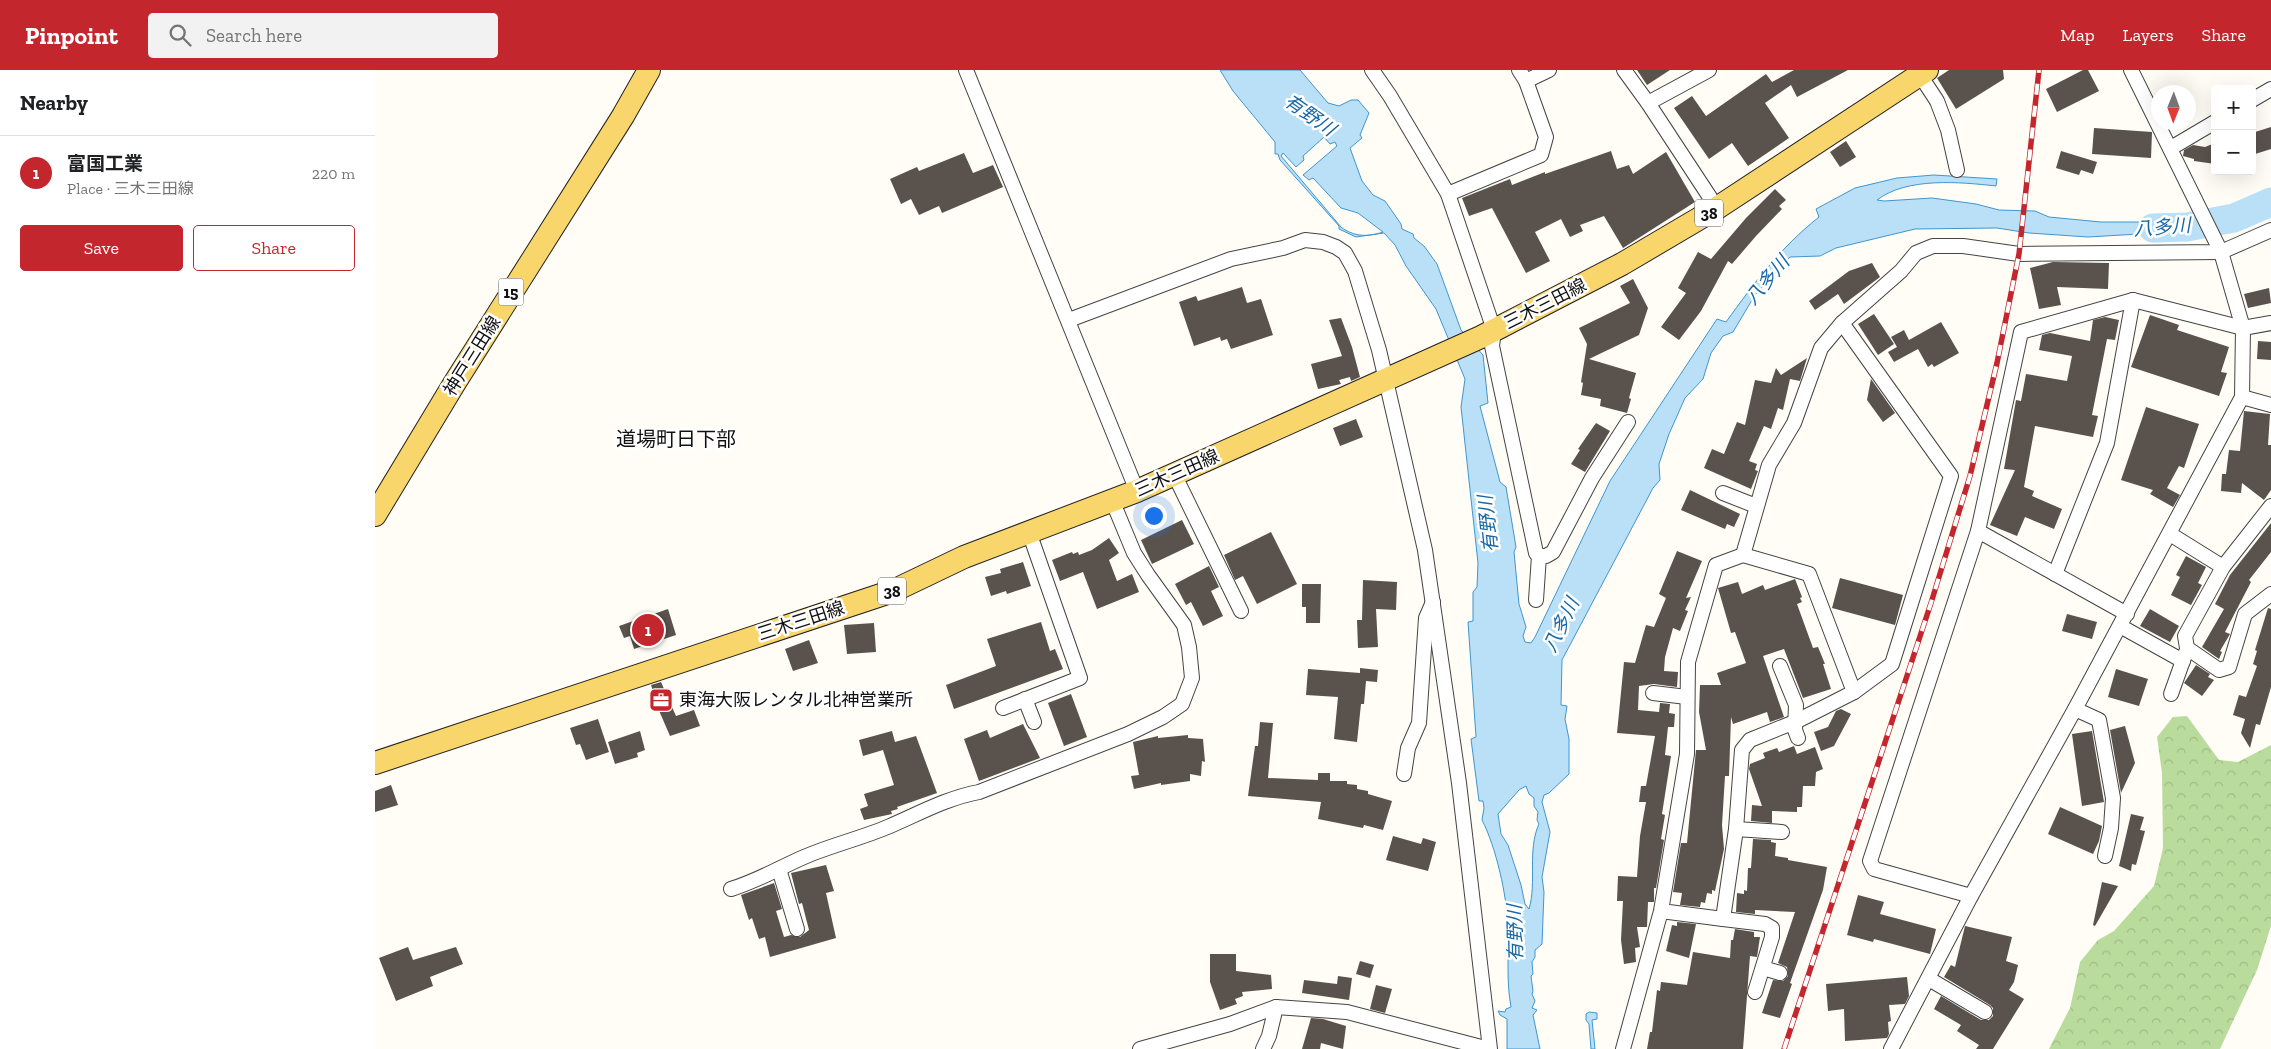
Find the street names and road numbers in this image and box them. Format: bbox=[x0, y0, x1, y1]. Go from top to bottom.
road number: 38 bbox=[1695, 200, 1723, 226]
street label: 三木三田線 bbox=[1500, 274, 1590, 334]
road number: 15 bbox=[499, 278, 523, 306]
street label: 神戸三田線 bbox=[439, 312, 505, 400]
street label: 三木三田線 bbox=[1131, 445, 1223, 501]
road number: 38 bbox=[878, 578, 906, 604]
street label: 三木三田線 bbox=[755, 597, 847, 645]

